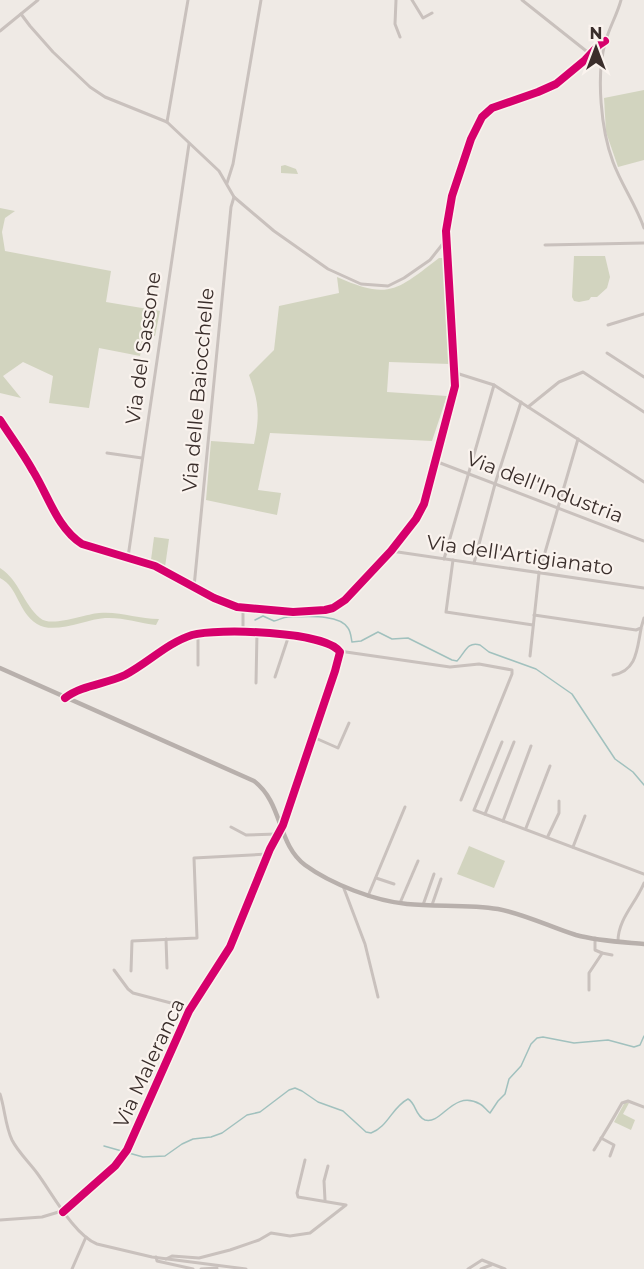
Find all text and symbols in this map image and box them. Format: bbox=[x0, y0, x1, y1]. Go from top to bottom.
north arrow bbox=[566, 18, 626, 78]
text: N bbox=[590, 24, 602, 43]
street label: Via del Sassone bbox=[120, 270, 166, 426]
street label: Via delle Baiocchelle bbox=[177, 287, 219, 493]
street label: Via dell'Industria bbox=[463, 446, 627, 528]
street label: Via dell'Artigianato bbox=[425, 530, 615, 580]
street label: Via Maleranca bbox=[109, 994, 189, 1132]

